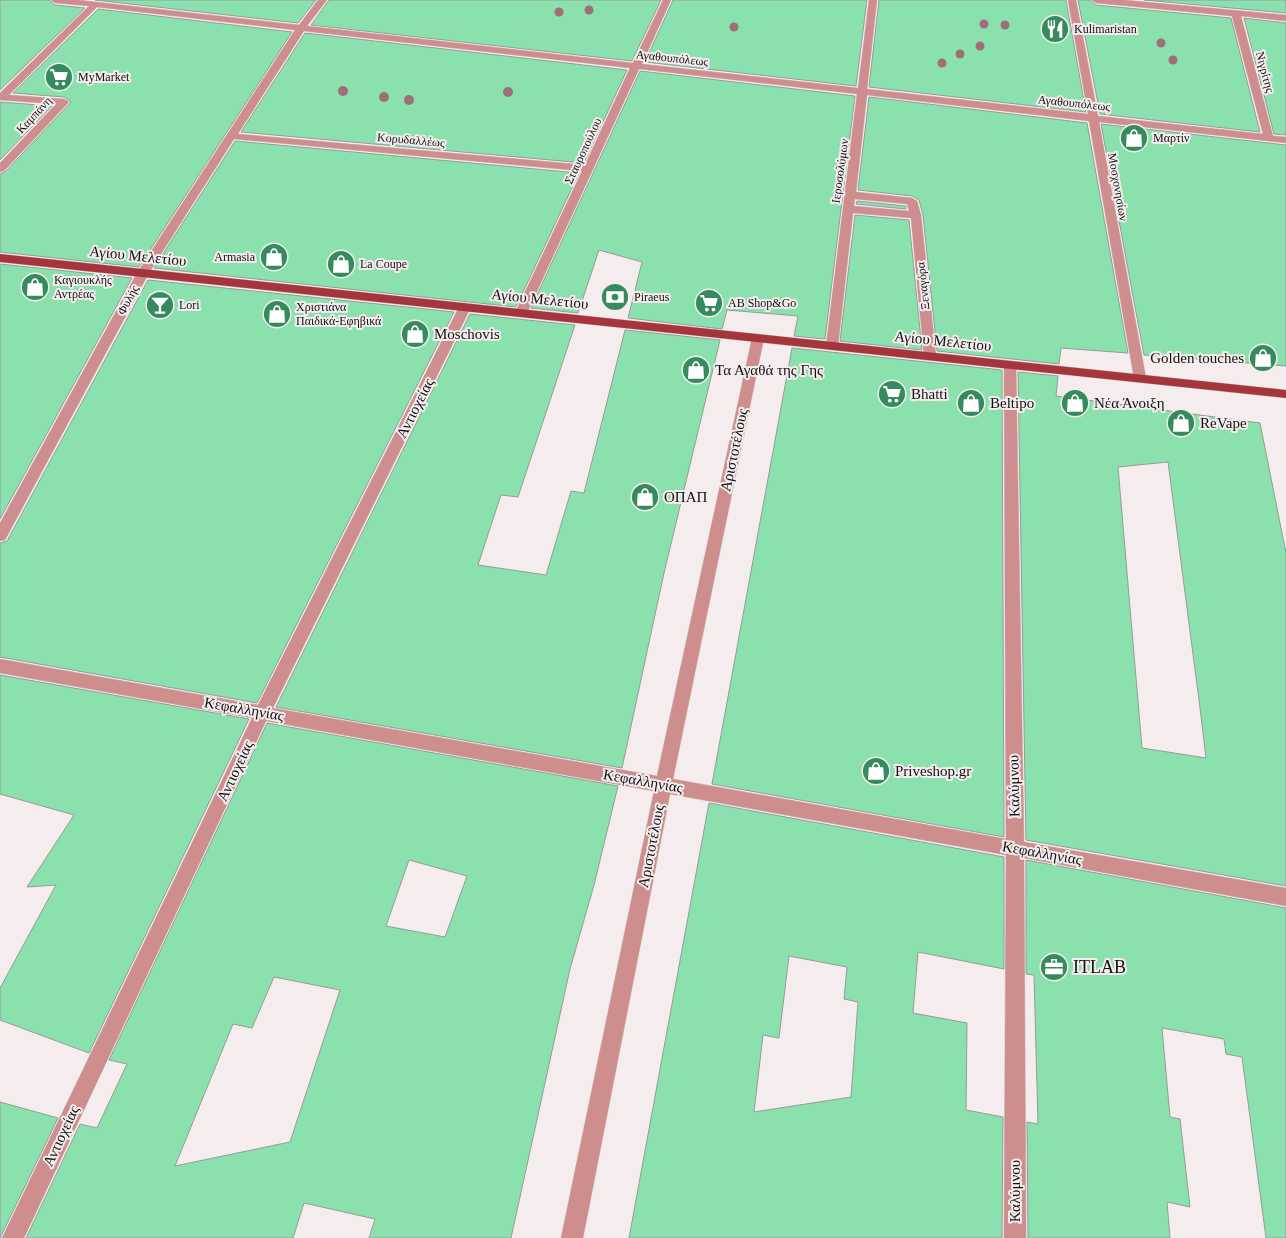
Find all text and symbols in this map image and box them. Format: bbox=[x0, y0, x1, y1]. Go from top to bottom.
restaurant icon: Kulimaristan bbox=[1040, 14, 1070, 44]
place label: Kulimaristan bbox=[1074, 22, 1137, 36]
street label: Αγαθουπόλεως bbox=[635, 47, 709, 69]
street label: Νιγρίτης bbox=[1253, 50, 1277, 94]
supermarket icon: MyMarket bbox=[44, 62, 74, 92]
place label: MyMarket bbox=[78, 70, 130, 84]
street label: Αγαθουπόλεως bbox=[1037, 92, 1111, 114]
street label: Καμπάνη bbox=[14, 94, 54, 136]
street label: Σταυροπούλου bbox=[562, 116, 604, 186]
shop icon: Μαρτίν bbox=[1119, 123, 1149, 153]
street label: Κορυδαλλέως bbox=[377, 130, 446, 150]
place label: Μαρτίν bbox=[1153, 131, 1190, 145]
street label: Ιεροσολύμων bbox=[829, 137, 852, 204]
street label: Μοσχονησίων bbox=[1105, 152, 1131, 223]
shop icon: Armasia bbox=[259, 242, 289, 272]
street label: Αγίου Μελετίου bbox=[89, 243, 187, 269]
shop icon: La Coupe bbox=[326, 249, 356, 279]
place label: Armasia bbox=[214, 250, 256, 264]
place label: La Coupe bbox=[360, 257, 407, 271]
street label: Ξεναγόρα bbox=[913, 261, 932, 311]
shop icon: Καγιουκλής Αντρέας bbox=[20, 272, 50, 302]
place label: Καγιουκλής Αντρέας bbox=[54, 273, 112, 301]
bank icon: Piraeus bbox=[600, 282, 630, 312]
street label: Φυλής bbox=[114, 283, 142, 317]
street label: Αγίου Μελετίου bbox=[491, 286, 589, 312]
supermarket icon: ΑΒ Shop&Go bbox=[694, 288, 724, 318]
bar icon: Lori bbox=[145, 290, 175, 320]
place label: Piraeus bbox=[634, 290, 670, 304]
place label: ΑΒ Shop&Go bbox=[728, 296, 796, 310]
place label: Lori bbox=[179, 298, 200, 312]
shop icon: Χριστιάνα Παιδικά-Εφηβικά bbox=[262, 299, 292, 329]
place label: Χριστιάνα Παιδικά-Εφηβικά bbox=[296, 300, 382, 328]
shop icon: Moschovis bbox=[400, 319, 430, 349]
place label: Moschovis bbox=[434, 326, 500, 342]
street label: Αγίου Μελετίου bbox=[894, 328, 992, 354]
shop icon: Golden touches bbox=[1248, 343, 1278, 373]
place label: Golden touches bbox=[1150, 350, 1244, 366]
shop icon: Τα Αγαθά της Γης bbox=[681, 355, 711, 385]
place label: Τα Αγαθά της Γης bbox=[715, 362, 823, 378]
street label: Αντιοχείας bbox=[393, 375, 437, 441]
supermarket icon: Bhatti bbox=[877, 379, 907, 409]
place label: Bhatti bbox=[911, 386, 948, 402]
shop icon: Beltipo bbox=[956, 388, 986, 418]
shop icon: Νέα Άνοιξη bbox=[1060, 388, 1090, 418]
place label: Beltipo bbox=[990, 395, 1034, 411]
place label: Νέα Άνοιξη bbox=[1094, 395, 1165, 411]
street label: Αριστοτέλους bbox=[717, 407, 751, 493]
shop icon: ReVape bbox=[1166, 408, 1196, 438]
place label: ReVape bbox=[1200, 415, 1247, 431]
shop icon: ΟΠΑΠ bbox=[630, 482, 660, 512]
place label: ΟΠΑΠ bbox=[664, 489, 707, 505]
street label: Κεφαλληνίας bbox=[203, 694, 285, 724]
street label: Αντιοχείας bbox=[214, 738, 256, 804]
street label: Καλύμνου bbox=[1005, 755, 1023, 817]
shop icon: Priveshop.gr bbox=[861, 756, 891, 786]
place label: Priveshop.gr bbox=[895, 763, 971, 779]
street label: Κεφαλληνίας bbox=[602, 766, 684, 796]
street label: Αριστοτέλους bbox=[635, 803, 667, 889]
street label: Κεφαλληνίας bbox=[1001, 838, 1083, 868]
office icon: ITLAB bbox=[1039, 952, 1069, 982]
place label: ITLAB bbox=[1073, 957, 1126, 977]
street label: Αντιοχείας bbox=[40, 1103, 82, 1169]
street label: Καλύμνου bbox=[1007, 1160, 1023, 1222]

